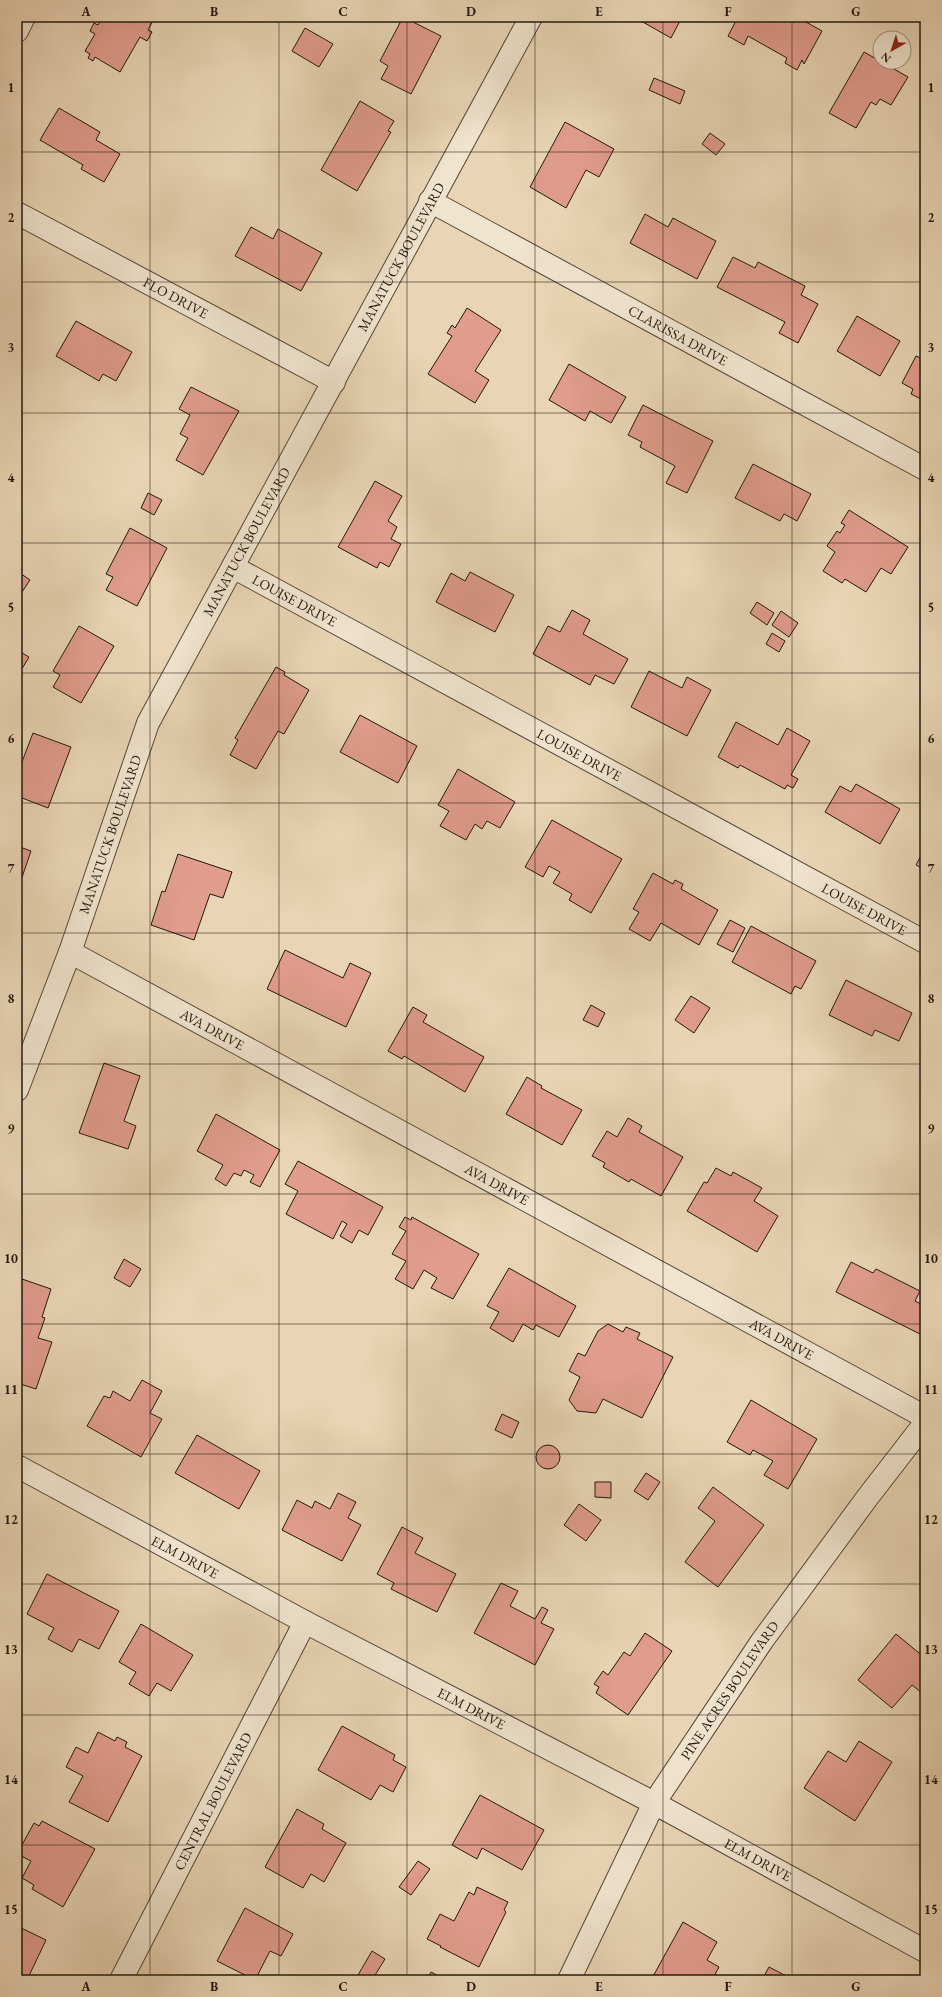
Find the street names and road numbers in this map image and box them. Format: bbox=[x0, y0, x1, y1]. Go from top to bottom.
street label: MANATUCK BOULEVARD bbox=[353, 179, 449, 335]
street label: FLO DRIVE bbox=[140, 273, 212, 322]
street label: CLARISSA DRIVE bbox=[625, 301, 731, 370]
street label: MANATUCK BOULEVARD bbox=[199, 464, 294, 619]
street label: LOUISE DRIVE bbox=[249, 570, 340, 631]
street label: LOUISE DRIVE bbox=[534, 724, 625, 785]
street label: MANATUCK BOULEVARD bbox=[75, 752, 146, 916]
street label: LOUISE DRIVE bbox=[819, 879, 910, 939]
street label: AVA DRIVE bbox=[176, 1004, 248, 1054]
street label: AVA DRIVE bbox=[461, 1159, 532, 1209]
street label: AVA DRIVE bbox=[745, 1314, 817, 1364]
street label: ELM DRIVE bbox=[148, 1531, 222, 1583]
street label: PINE ACRES BOULEVARD bbox=[676, 1617, 783, 1763]
street label: ELM DRIVE bbox=[434, 1683, 509, 1733]
street label: CENTRAL BOULEVARD bbox=[170, 1729, 256, 1873]
street label: ELM DRIVE bbox=[721, 1834, 795, 1885]

